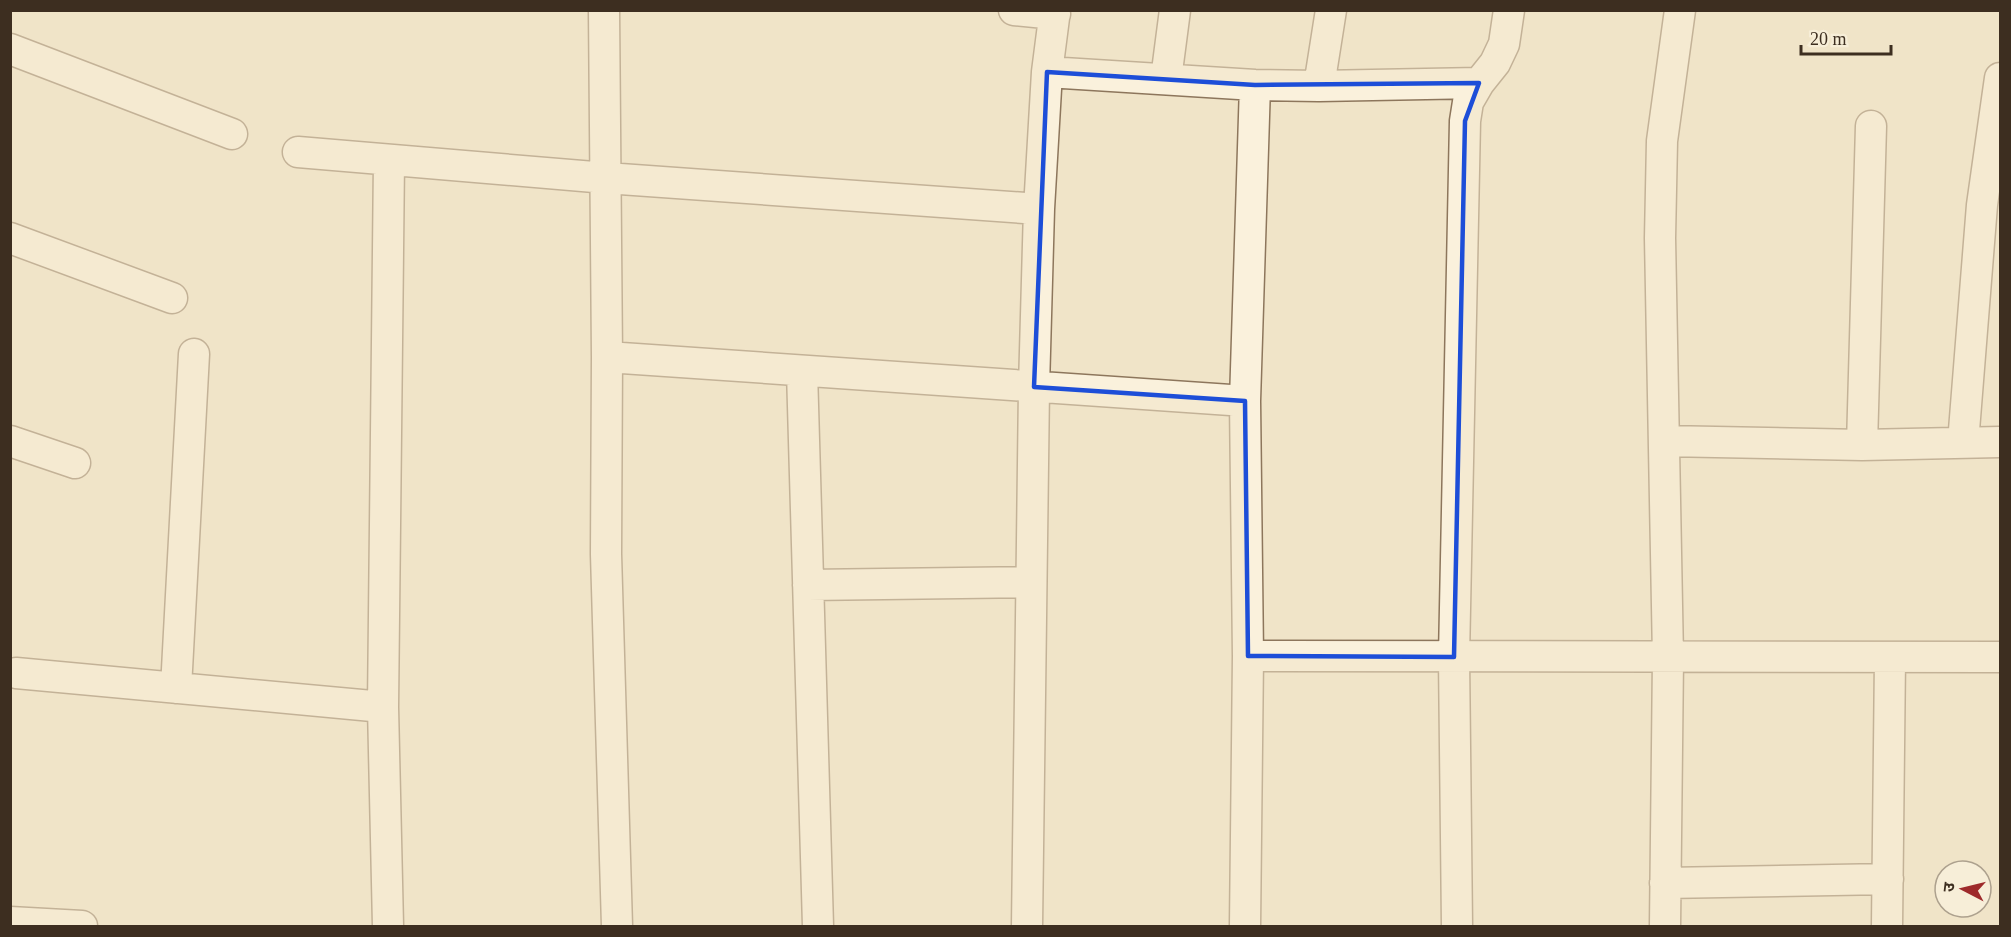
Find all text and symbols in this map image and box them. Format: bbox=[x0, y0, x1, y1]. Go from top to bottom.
scale bar bbox=[1801, 18, 1891, 56]
text: 20 m bbox=[1810, 29, 1847, 49]
north arrow bbox=[1933, 859, 1993, 919]
text: उ bbox=[1940, 881, 1958, 893]

